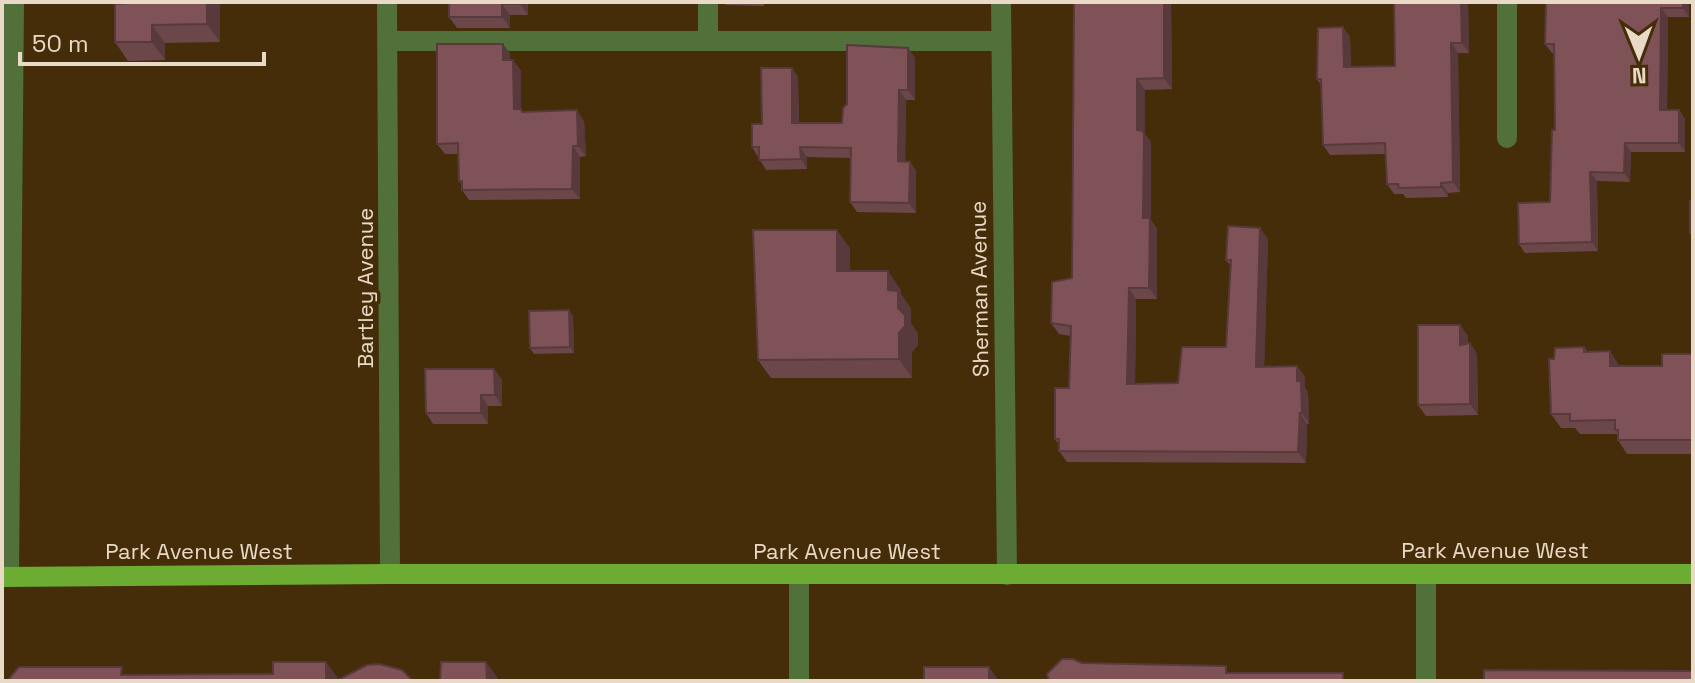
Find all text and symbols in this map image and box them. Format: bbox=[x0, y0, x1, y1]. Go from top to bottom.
scale bar bbox=[20, 16, 264, 66]
north arrow bbox=[1599, 16, 1679, 96]
text: 50 m bbox=[32, 28, 89, 59]
text: N bbox=[1632, 62, 1647, 90]
street label: Sherman Avenue bbox=[963, 201, 995, 377]
street label: Bartley Avenue bbox=[351, 208, 379, 368]
street label: Park Avenue West bbox=[1401, 536, 1589, 564]
street label: Park Avenue West bbox=[105, 537, 293, 565]
street label: Park Avenue West bbox=[753, 537, 941, 565]

